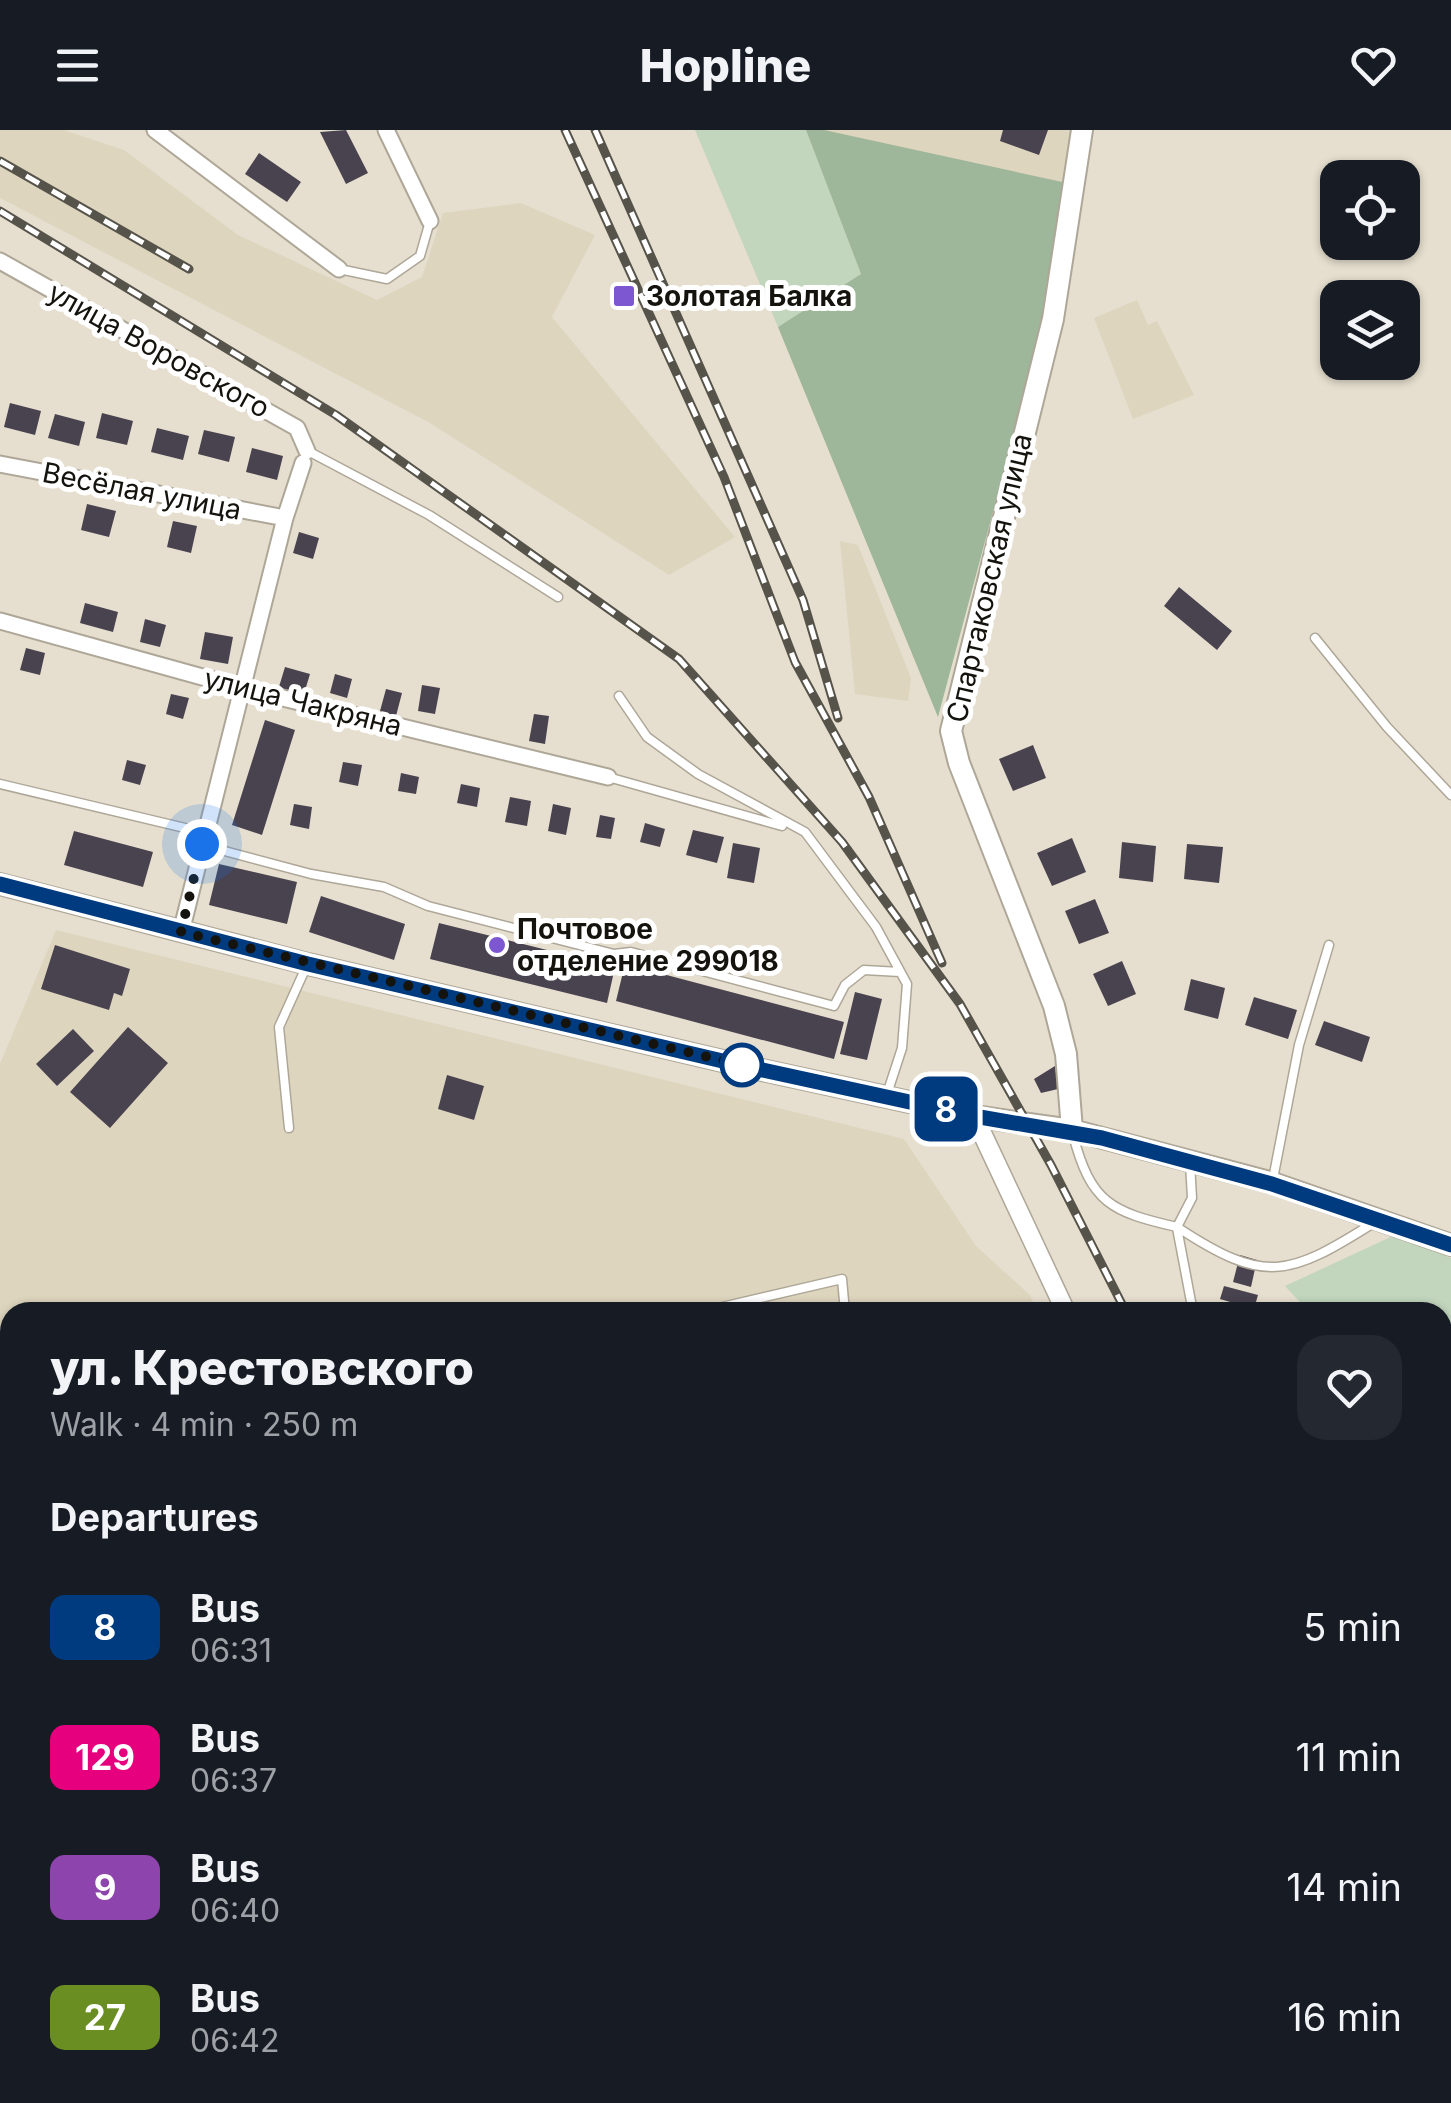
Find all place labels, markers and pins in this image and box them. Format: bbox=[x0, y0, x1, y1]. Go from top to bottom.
place label: Золотая Балка bbox=[646, 279, 852, 313]
marker: Золотая Балка bbox=[611, 283, 637, 309]
place label: Почтовое отделение 299018 bbox=[517, 912, 779, 978]
marker: Почтовое отделение 299018 bbox=[486, 934, 508, 956]
unlabelled marker bbox=[721, 1044, 763, 1086]

